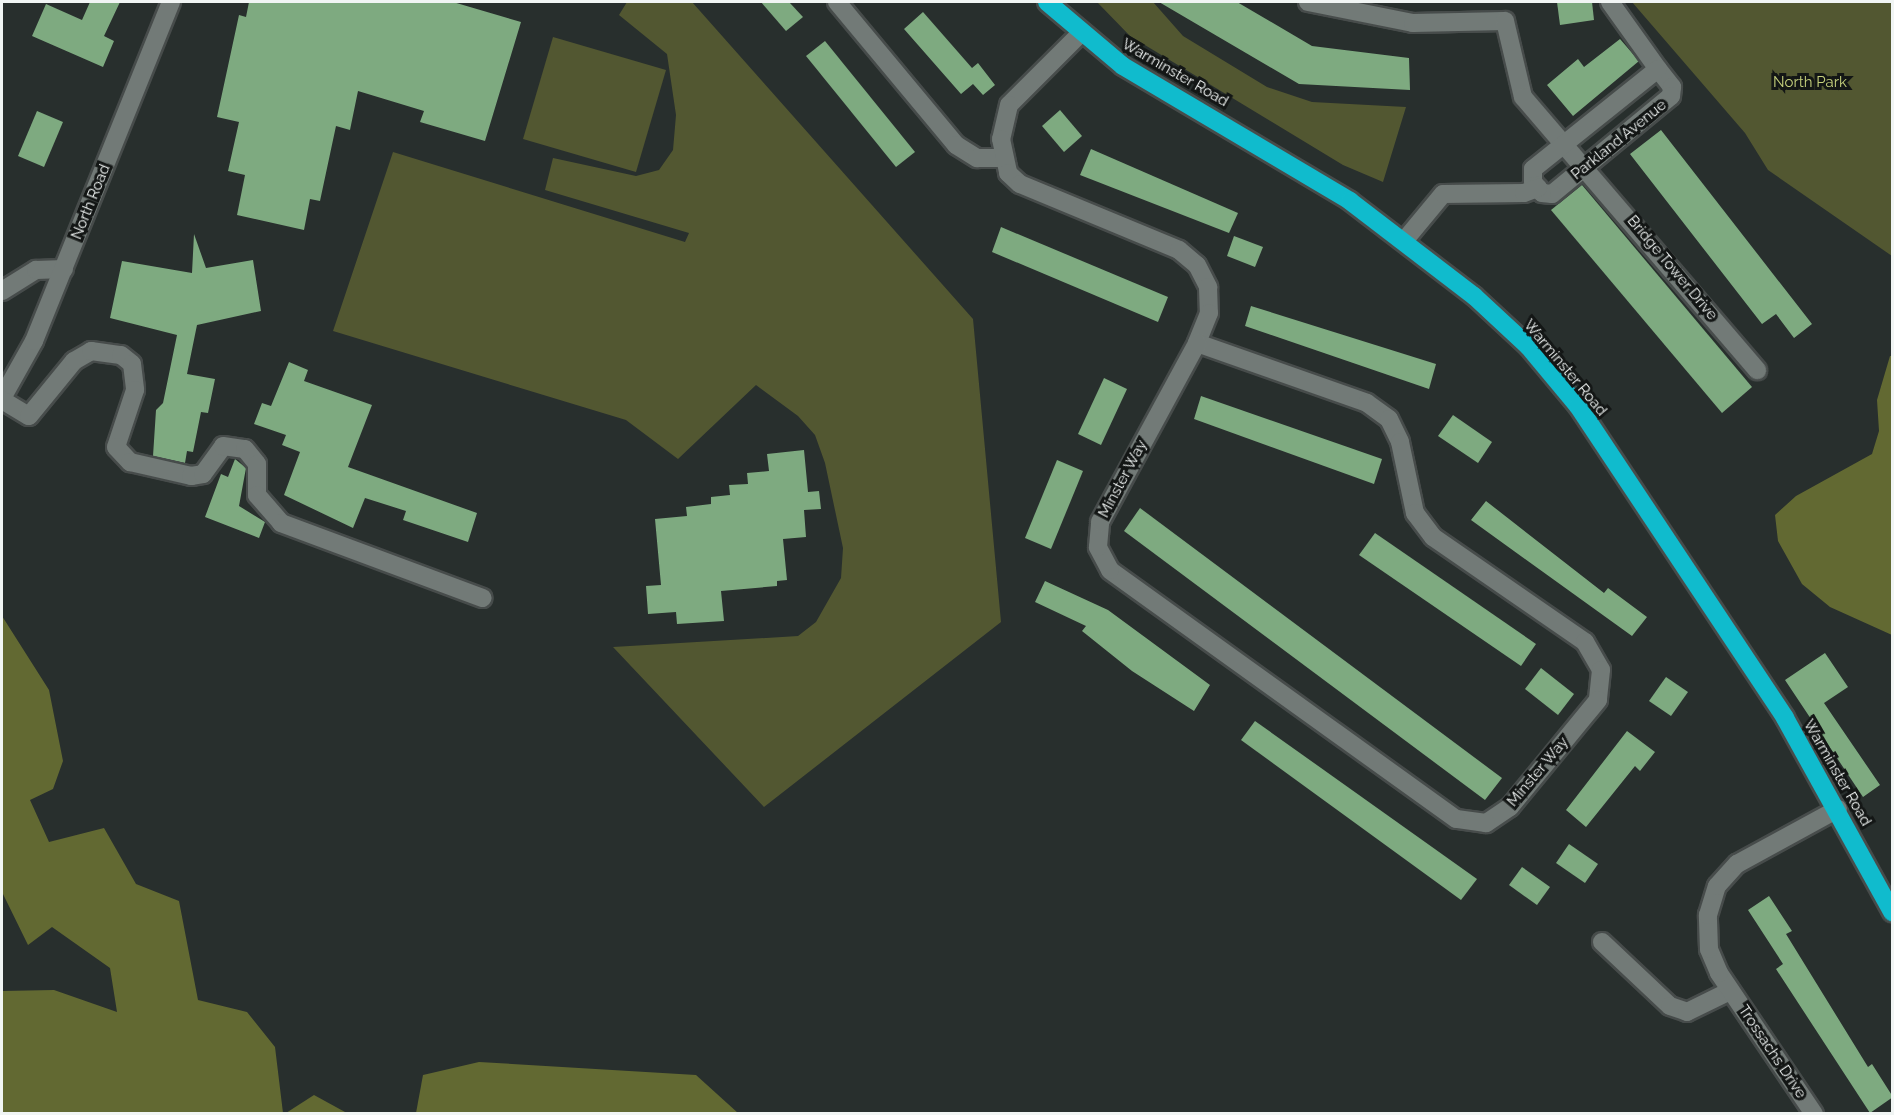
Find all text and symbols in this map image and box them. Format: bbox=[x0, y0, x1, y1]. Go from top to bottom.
street label: Warminster Road bbox=[1118, 35, 1232, 111]
park label: North Park bbox=[1773, 74, 1847, 92]
street label: Parkland Avenue bbox=[1568, 96, 1670, 184]
street label: North Road bbox=[68, 162, 114, 242]
street label: Bridge Tower Drive bbox=[1623, 212, 1721, 324]
street label: Warminster Road bbox=[1519, 316, 1611, 420]
street label: Minster Way bbox=[1095, 437, 1151, 521]
street label: Warminster Road bbox=[1799, 716, 1875, 830]
street label: Minster Way bbox=[1503, 733, 1573, 811]
street label: Trossachs Drive bbox=[1734, 1002, 1810, 1102]

